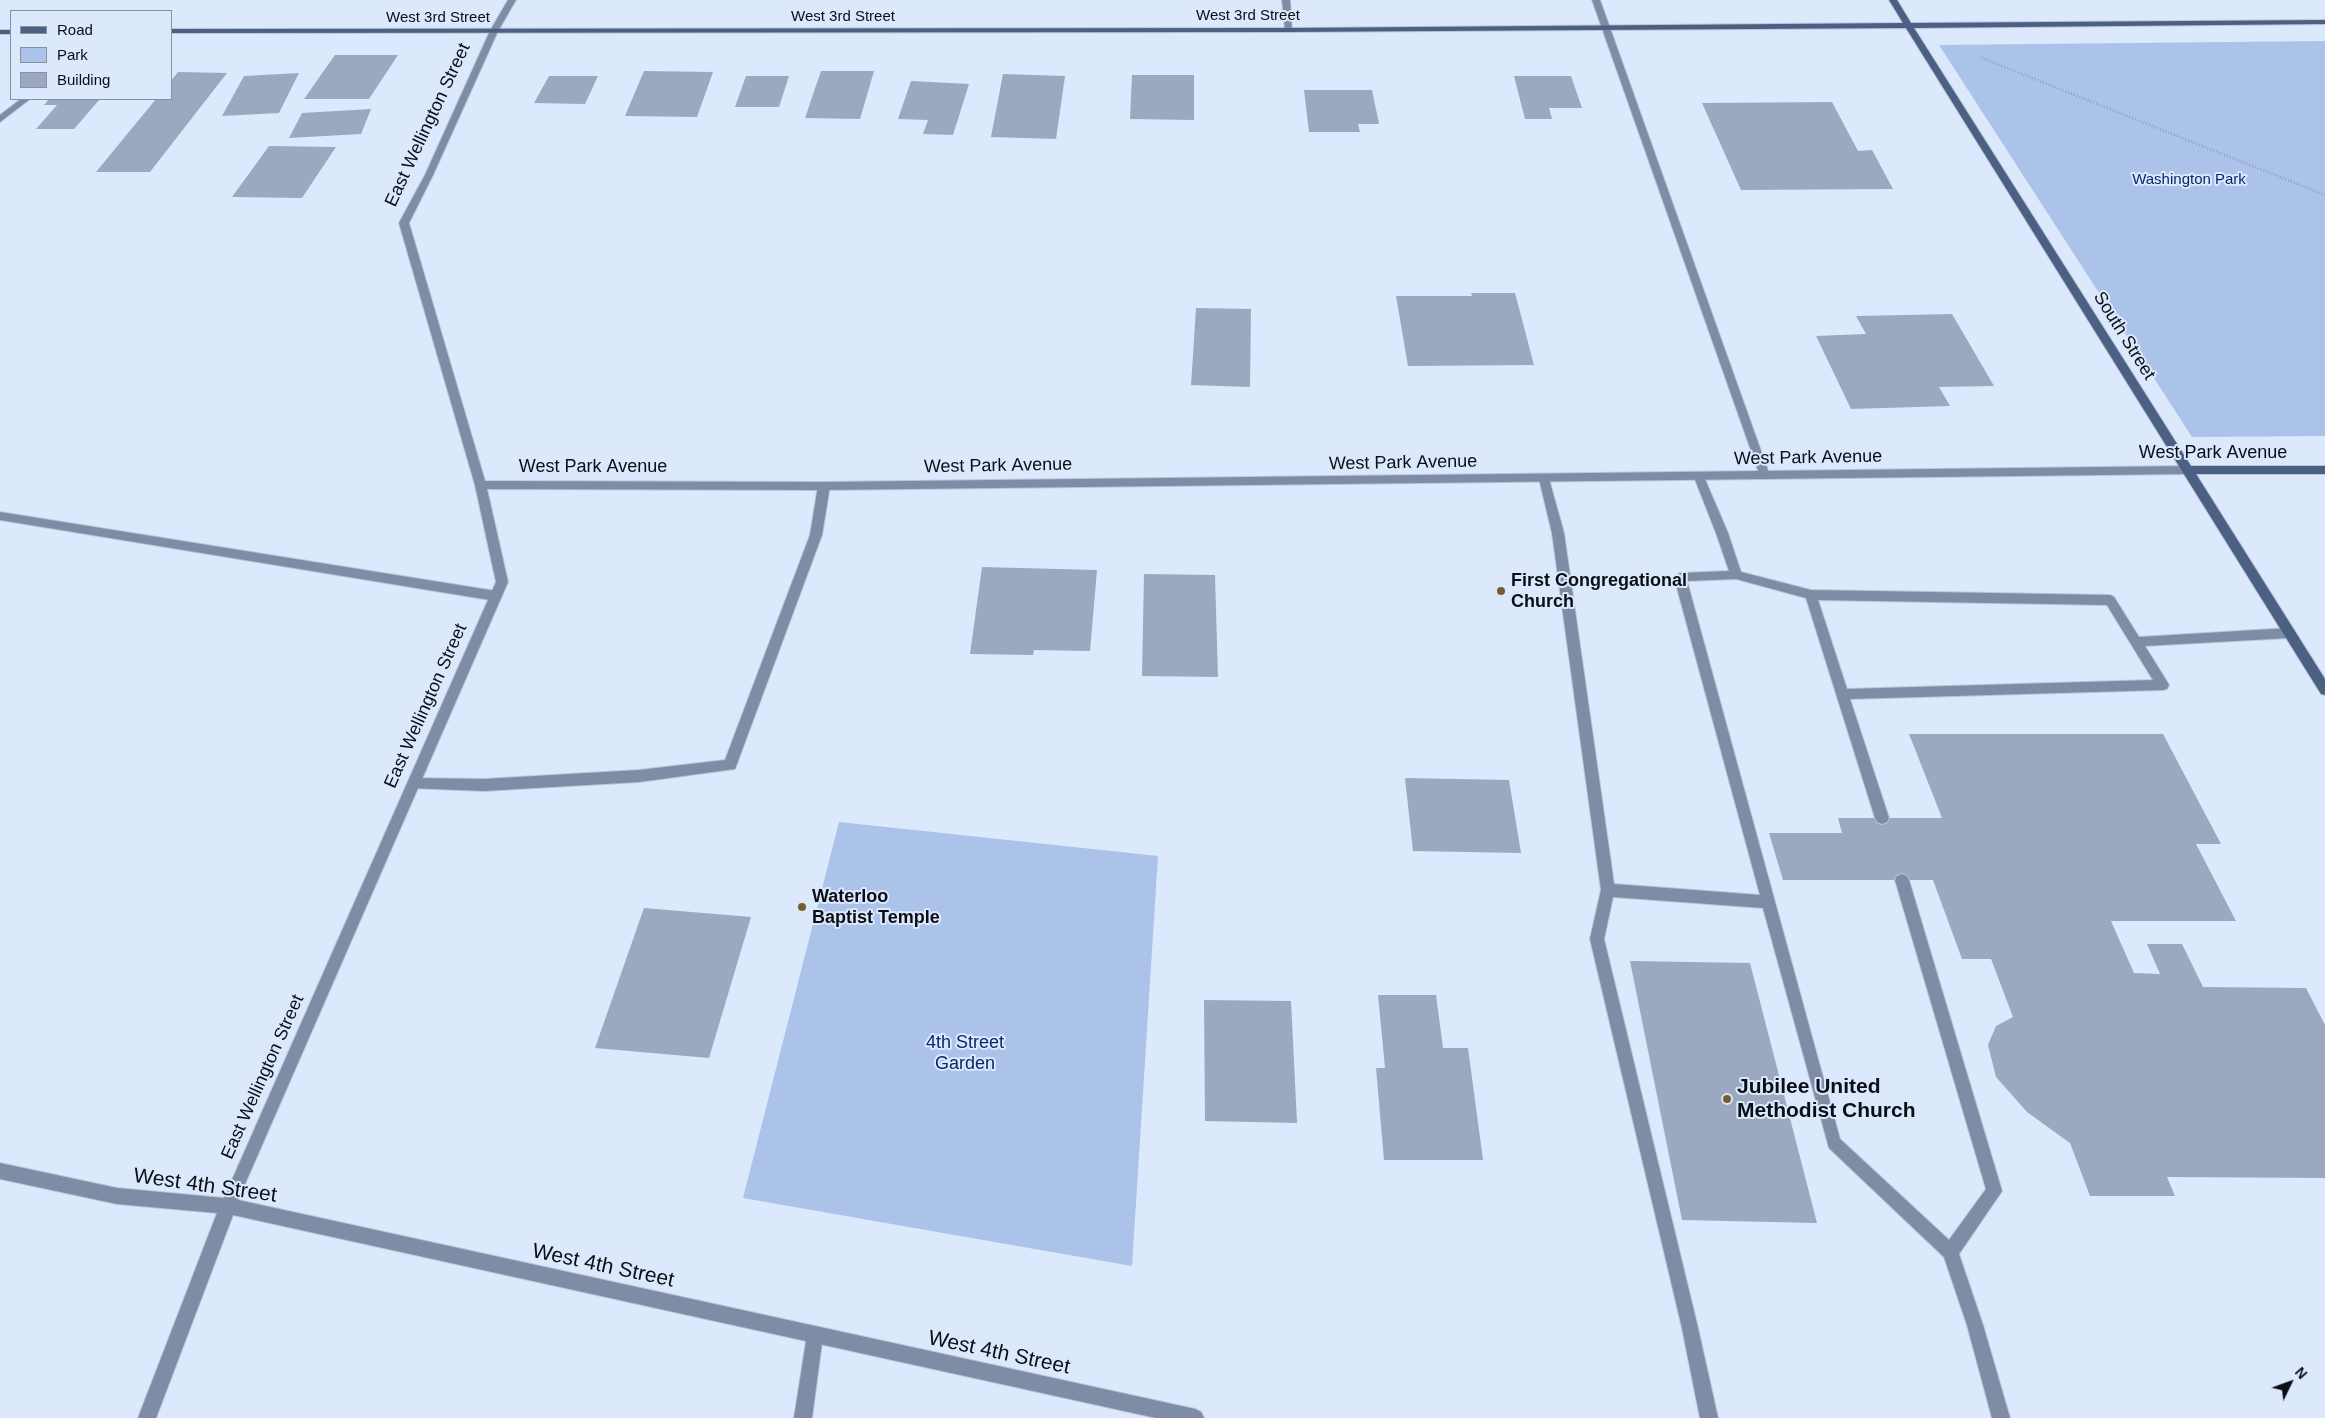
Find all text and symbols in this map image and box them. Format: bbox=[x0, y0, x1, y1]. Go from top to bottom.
street label: West 3rd Street bbox=[1196, 7, 1300, 25]
street label: West 3rd Street bbox=[791, 8, 895, 26]
street label: West 3rd Street bbox=[386, 9, 490, 27]
legend bbox=[10, 10, 172, 100]
text: Road bbox=[57, 21, 93, 38]
street label: East Wellington Street bbox=[381, 40, 475, 210]
text: Park bbox=[57, 46, 88, 63]
text: Building bbox=[57, 71, 110, 88]
park label: Washington Park bbox=[2132, 171, 2246, 189]
street label: South Street bbox=[2088, 288, 2160, 384]
street label: West Park Avenue bbox=[2139, 442, 2287, 464]
street label: West Park Avenue bbox=[1734, 446, 1882, 470]
street label: West Park Avenue bbox=[1329, 451, 1477, 475]
street label: West Park Avenue bbox=[924, 454, 1072, 478]
street label: West Park Avenue bbox=[519, 456, 667, 478]
place label: First Congregational Church bbox=[1511, 570, 1687, 612]
marker: First Congregational Church bbox=[1495, 585, 1507, 597]
street label: East Wellington Street bbox=[380, 620, 472, 792]
place label: Waterloo Baptist Temple bbox=[812, 886, 940, 929]
marker: Waterloo Baptist Temple bbox=[796, 901, 808, 913]
street label: East Wellington Street bbox=[217, 991, 309, 1163]
park label: 4th Street Garden bbox=[926, 1032, 1004, 1074]
place label: Jubilee United Methodist Church bbox=[1737, 1074, 1915, 1124]
marker: Jubilee United Methodist Church bbox=[1721, 1093, 1733, 1105]
street label: West 4th Street bbox=[132, 1163, 278, 1209]
street label: West 4th Street bbox=[530, 1239, 676, 1293]
street label: West 4th Street bbox=[926, 1326, 1072, 1380]
north arrow bbox=[2265, 1358, 2315, 1408]
text: N bbox=[2292, 1364, 2310, 1382]

